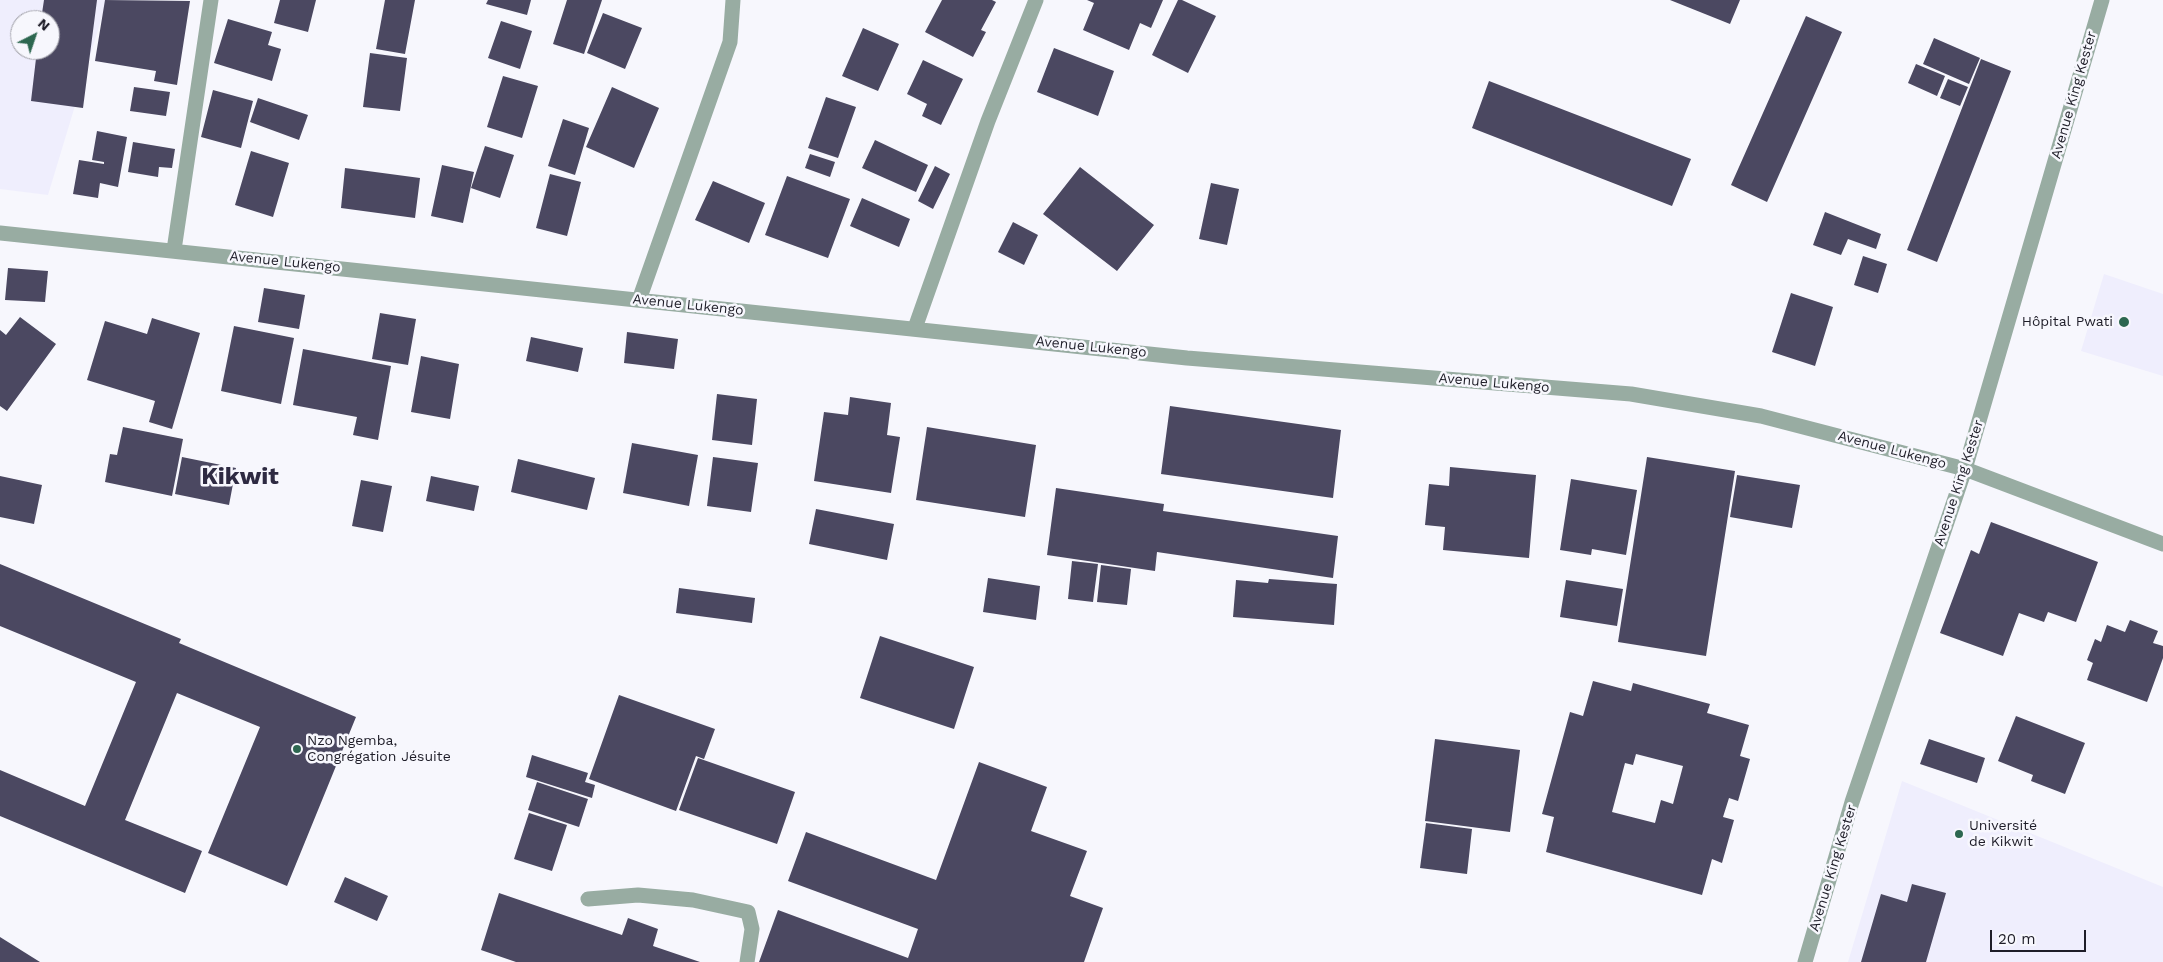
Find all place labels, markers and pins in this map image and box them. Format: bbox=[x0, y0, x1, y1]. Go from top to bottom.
place label: Hôpital Pwati bbox=[2022, 314, 2113, 330]
marker: Hôpital Pwati bbox=[2117, 315, 2131, 329]
place label: Nzo Ngemba, Congrégation Jésuite bbox=[307, 733, 451, 766]
marker: Nzo Ngemba, Congrégation Jésuite bbox=[291, 743, 303, 755]
place label: Université de Kikwit bbox=[1969, 818, 2037, 850]
marker: Université de Kikwit bbox=[1953, 828, 1965, 840]

